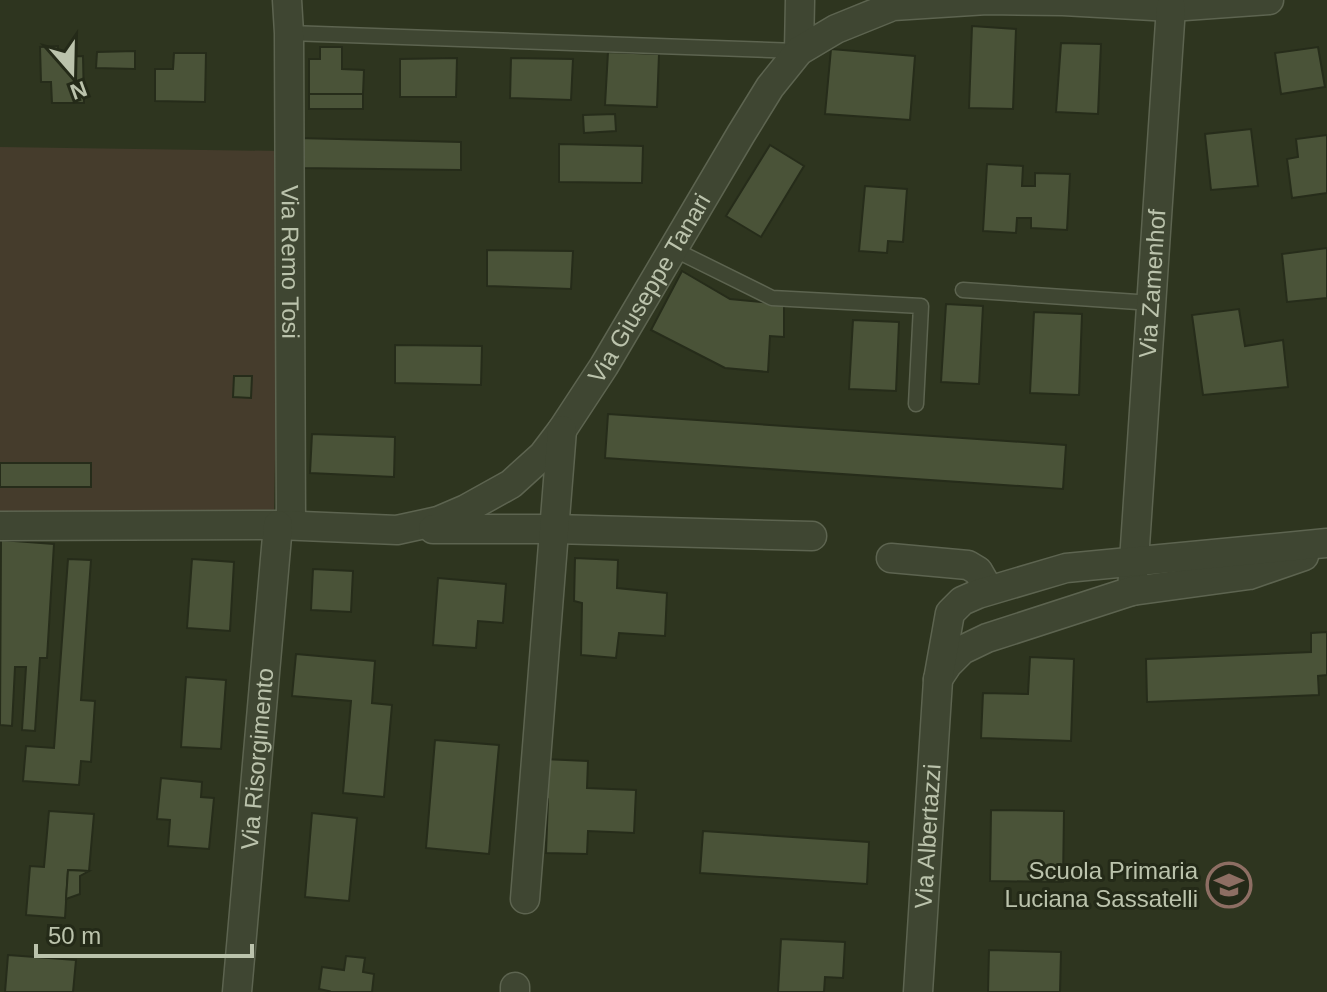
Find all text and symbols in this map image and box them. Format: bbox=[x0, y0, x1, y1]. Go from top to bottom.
north arrow bbox=[32, 32, 112, 112]
text: N bbox=[67, 76, 90, 105]
street label: Via Remo Tosi bbox=[277, 185, 304, 339]
street label: Via Giuseppe Tanari bbox=[582, 189, 716, 388]
street label: Via Zamenhof bbox=[1134, 208, 1170, 359]
street label: Via Risorgimento bbox=[236, 667, 278, 851]
street label: Via Albertazzi bbox=[909, 763, 946, 910]
place label: Scuola Primaria Luciana Sassatelli bbox=[1005, 857, 1199, 912]
school or university icon: Scuola Primaria Luciana Sassatelli bbox=[1205, 861, 1253, 909]
scale bar bbox=[36, 908, 252, 958]
text: 50 m bbox=[48, 922, 101, 949]

